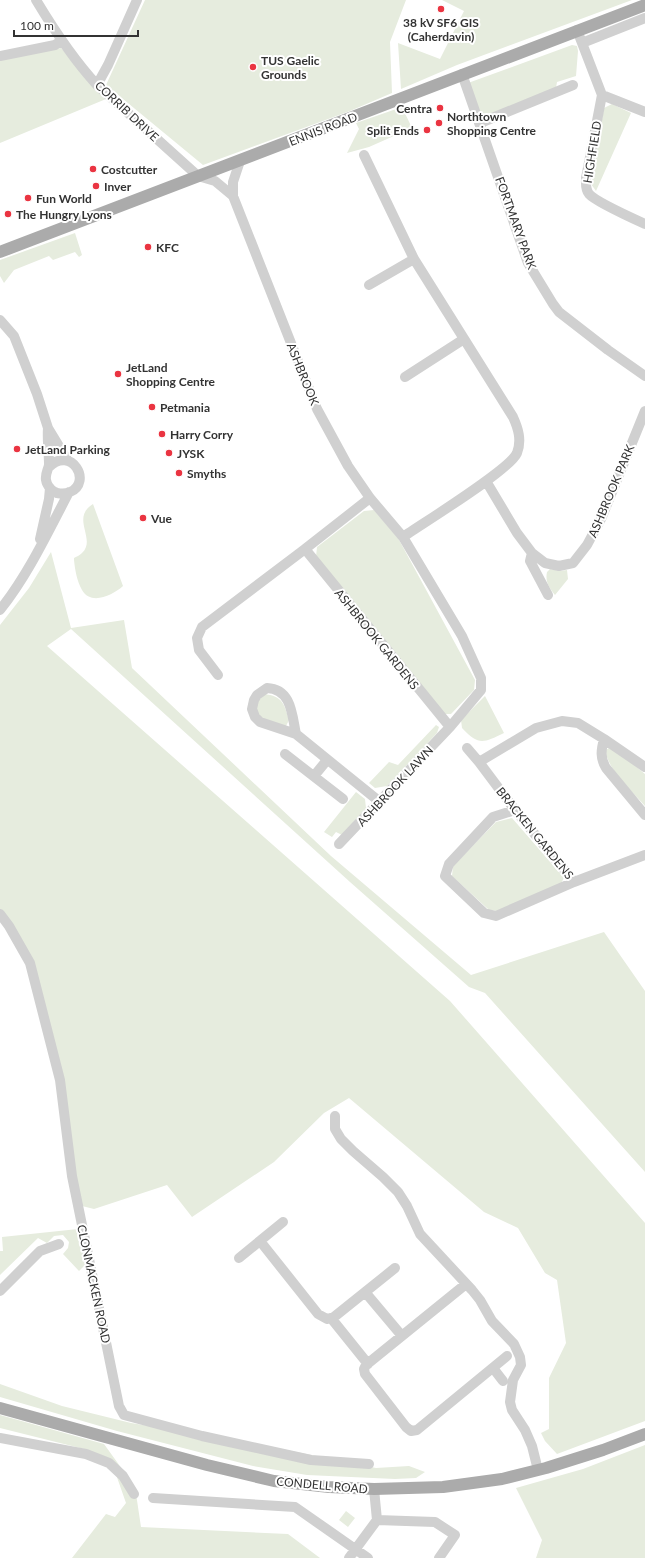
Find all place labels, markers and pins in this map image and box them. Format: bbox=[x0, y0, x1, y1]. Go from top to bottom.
marker: 38 kV SF6 GIS (Caherdavin) bbox=[436, 4, 446, 14]
place label: 38 kV SF6 GIS (Caherdavin) bbox=[403, 15, 479, 44]
place label: TUS Gaelic Grounds bbox=[261, 53, 320, 82]
marker: TUS Gaelic Grounds bbox=[248, 62, 258, 72]
place label: Centra bbox=[396, 101, 432, 116]
marker: Centra bbox=[435, 103, 445, 113]
place label: Northtown Shopping Centre bbox=[447, 109, 537, 138]
marker: Northtown Shopping Centre bbox=[434, 118, 444, 128]
place label: Split Ends bbox=[367, 123, 419, 138]
marker: Split Ends bbox=[422, 125, 432, 135]
place label: Costcutter bbox=[101, 162, 158, 177]
marker: Costcutter bbox=[88, 164, 98, 174]
place label: Inver bbox=[104, 179, 132, 194]
marker: Inver bbox=[91, 181, 101, 191]
place label: Fun World bbox=[36, 191, 92, 206]
marker: Fun World bbox=[23, 193, 33, 203]
place label: The Hungry Lyons bbox=[16, 207, 112, 222]
marker: The Hungry Lyons bbox=[3, 209, 13, 219]
place label: KFC bbox=[156, 240, 179, 255]
marker: KFC bbox=[143, 242, 153, 252]
place label: JetLand Shopping Centre bbox=[126, 360, 216, 389]
marker: JetLand Shopping Centre bbox=[113, 369, 123, 379]
place label: Petmania bbox=[160, 400, 210, 415]
marker: Petmania bbox=[147, 402, 157, 412]
place label: Harry Corry bbox=[170, 427, 234, 442]
marker: Harry Corry bbox=[157, 429, 167, 439]
place label: JetLand Parking bbox=[25, 442, 111, 457]
marker: JetLand Parking bbox=[12, 444, 22, 454]
place label: JYSK bbox=[177, 446, 205, 461]
marker: JYSK bbox=[164, 448, 174, 458]
place label: Smyths bbox=[187, 466, 226, 481]
marker: Smyths bbox=[174, 468, 184, 478]
place label: Vue bbox=[150, 511, 172, 526]
marker: Vue bbox=[138, 513, 148, 523]

